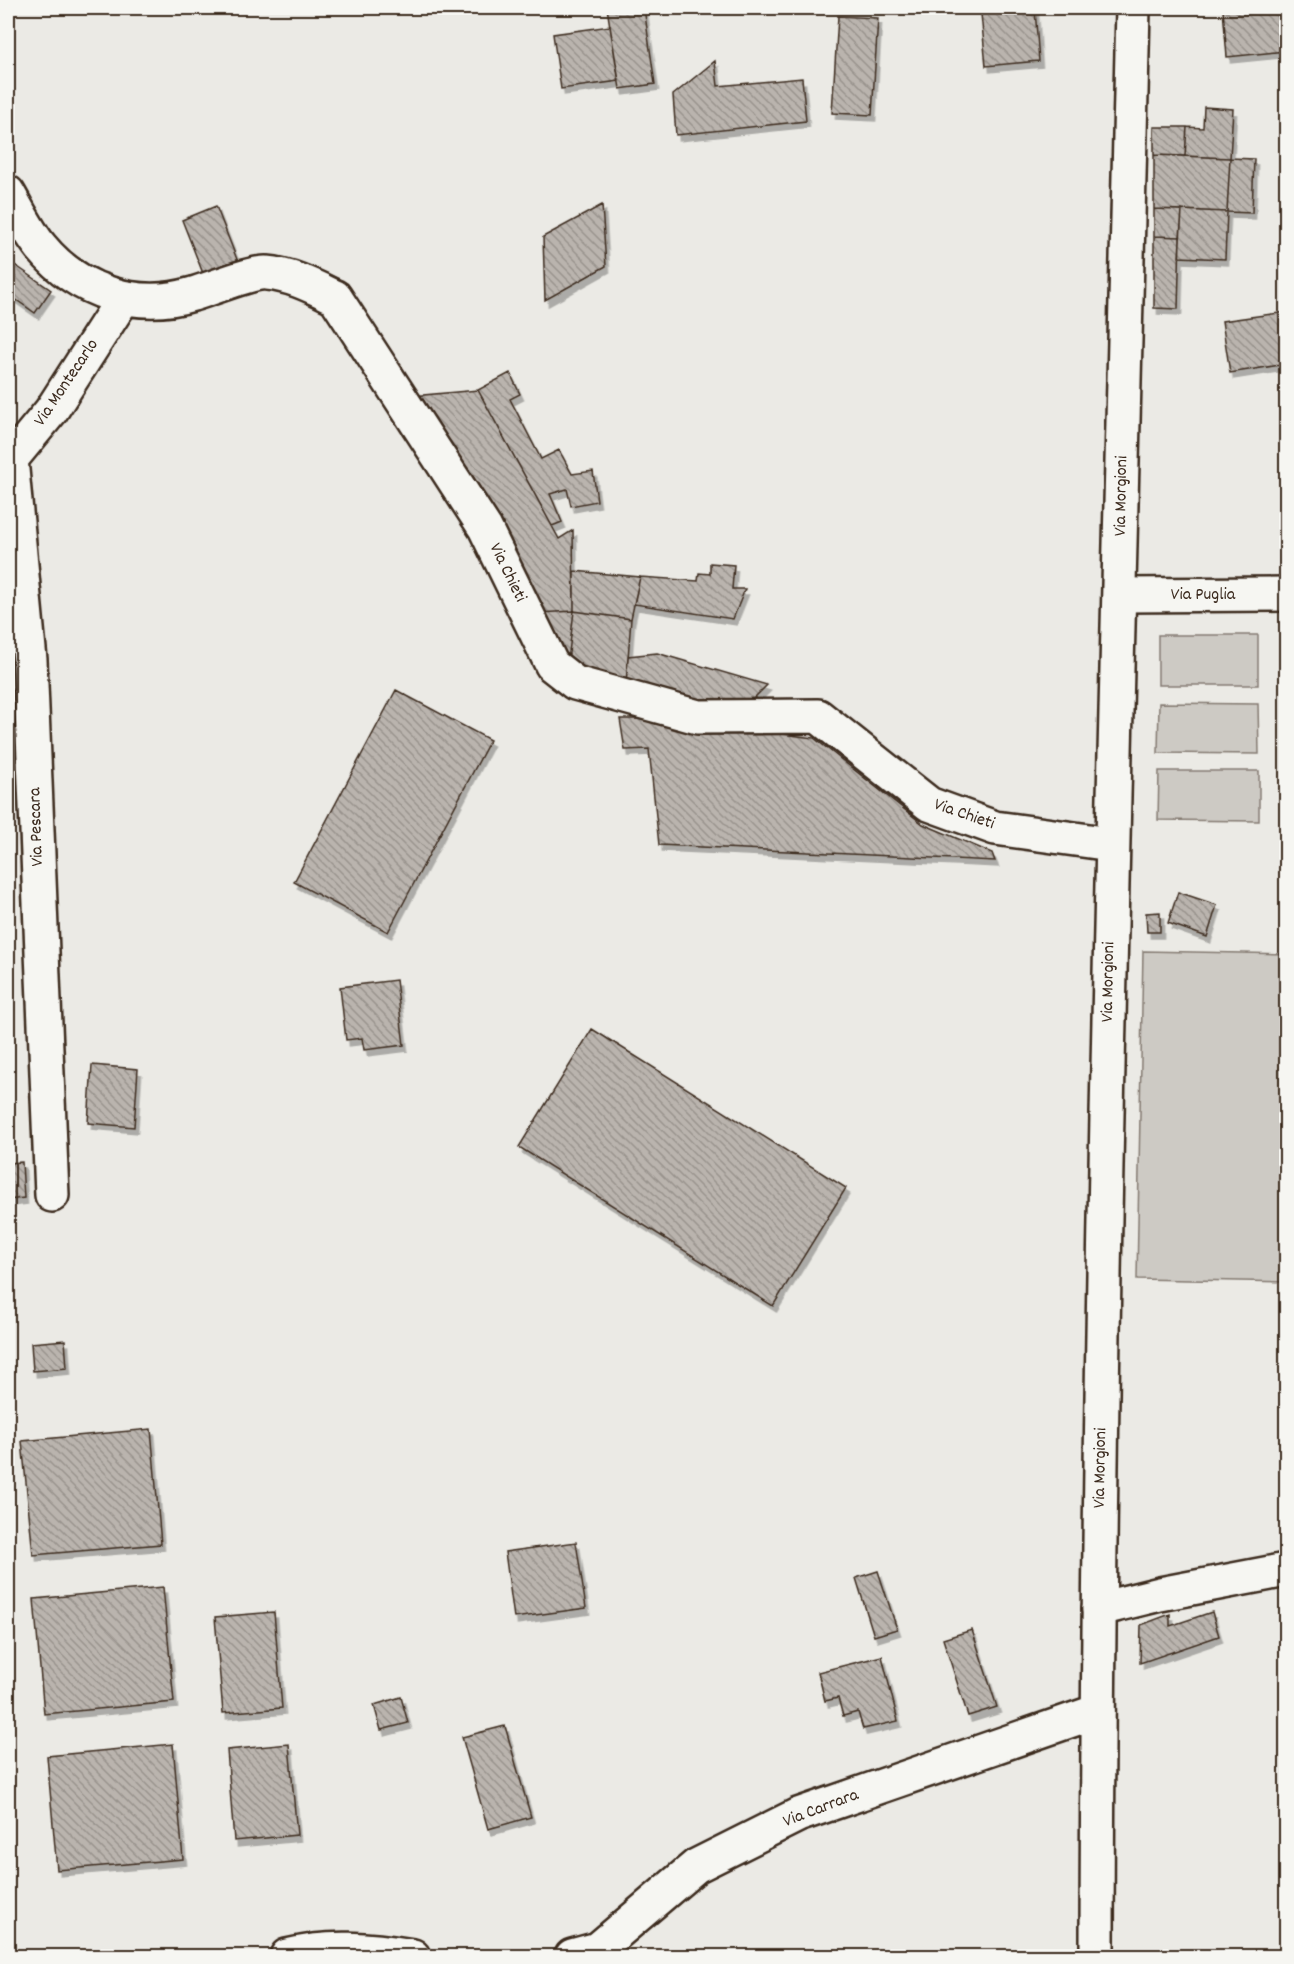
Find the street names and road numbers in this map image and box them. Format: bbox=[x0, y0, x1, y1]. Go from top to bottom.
street label: Via Montecarlo bbox=[29, 334, 105, 432]
street label: Via Morgioni bbox=[1109, 456, 1135, 536]
street label: Via Chieti bbox=[482, 539, 532, 607]
street label: Via Puglia bbox=[1171, 583, 1236, 608]
street label: Via Pescara bbox=[23, 787, 51, 867]
street label: Via Chieti bbox=[930, 793, 998, 837]
street label: Via Morgioni bbox=[1096, 942, 1122, 1022]
street label: Via Morgioni bbox=[1088, 1428, 1114, 1508]
street label: Via Carrara bbox=[780, 1783, 863, 1835]

